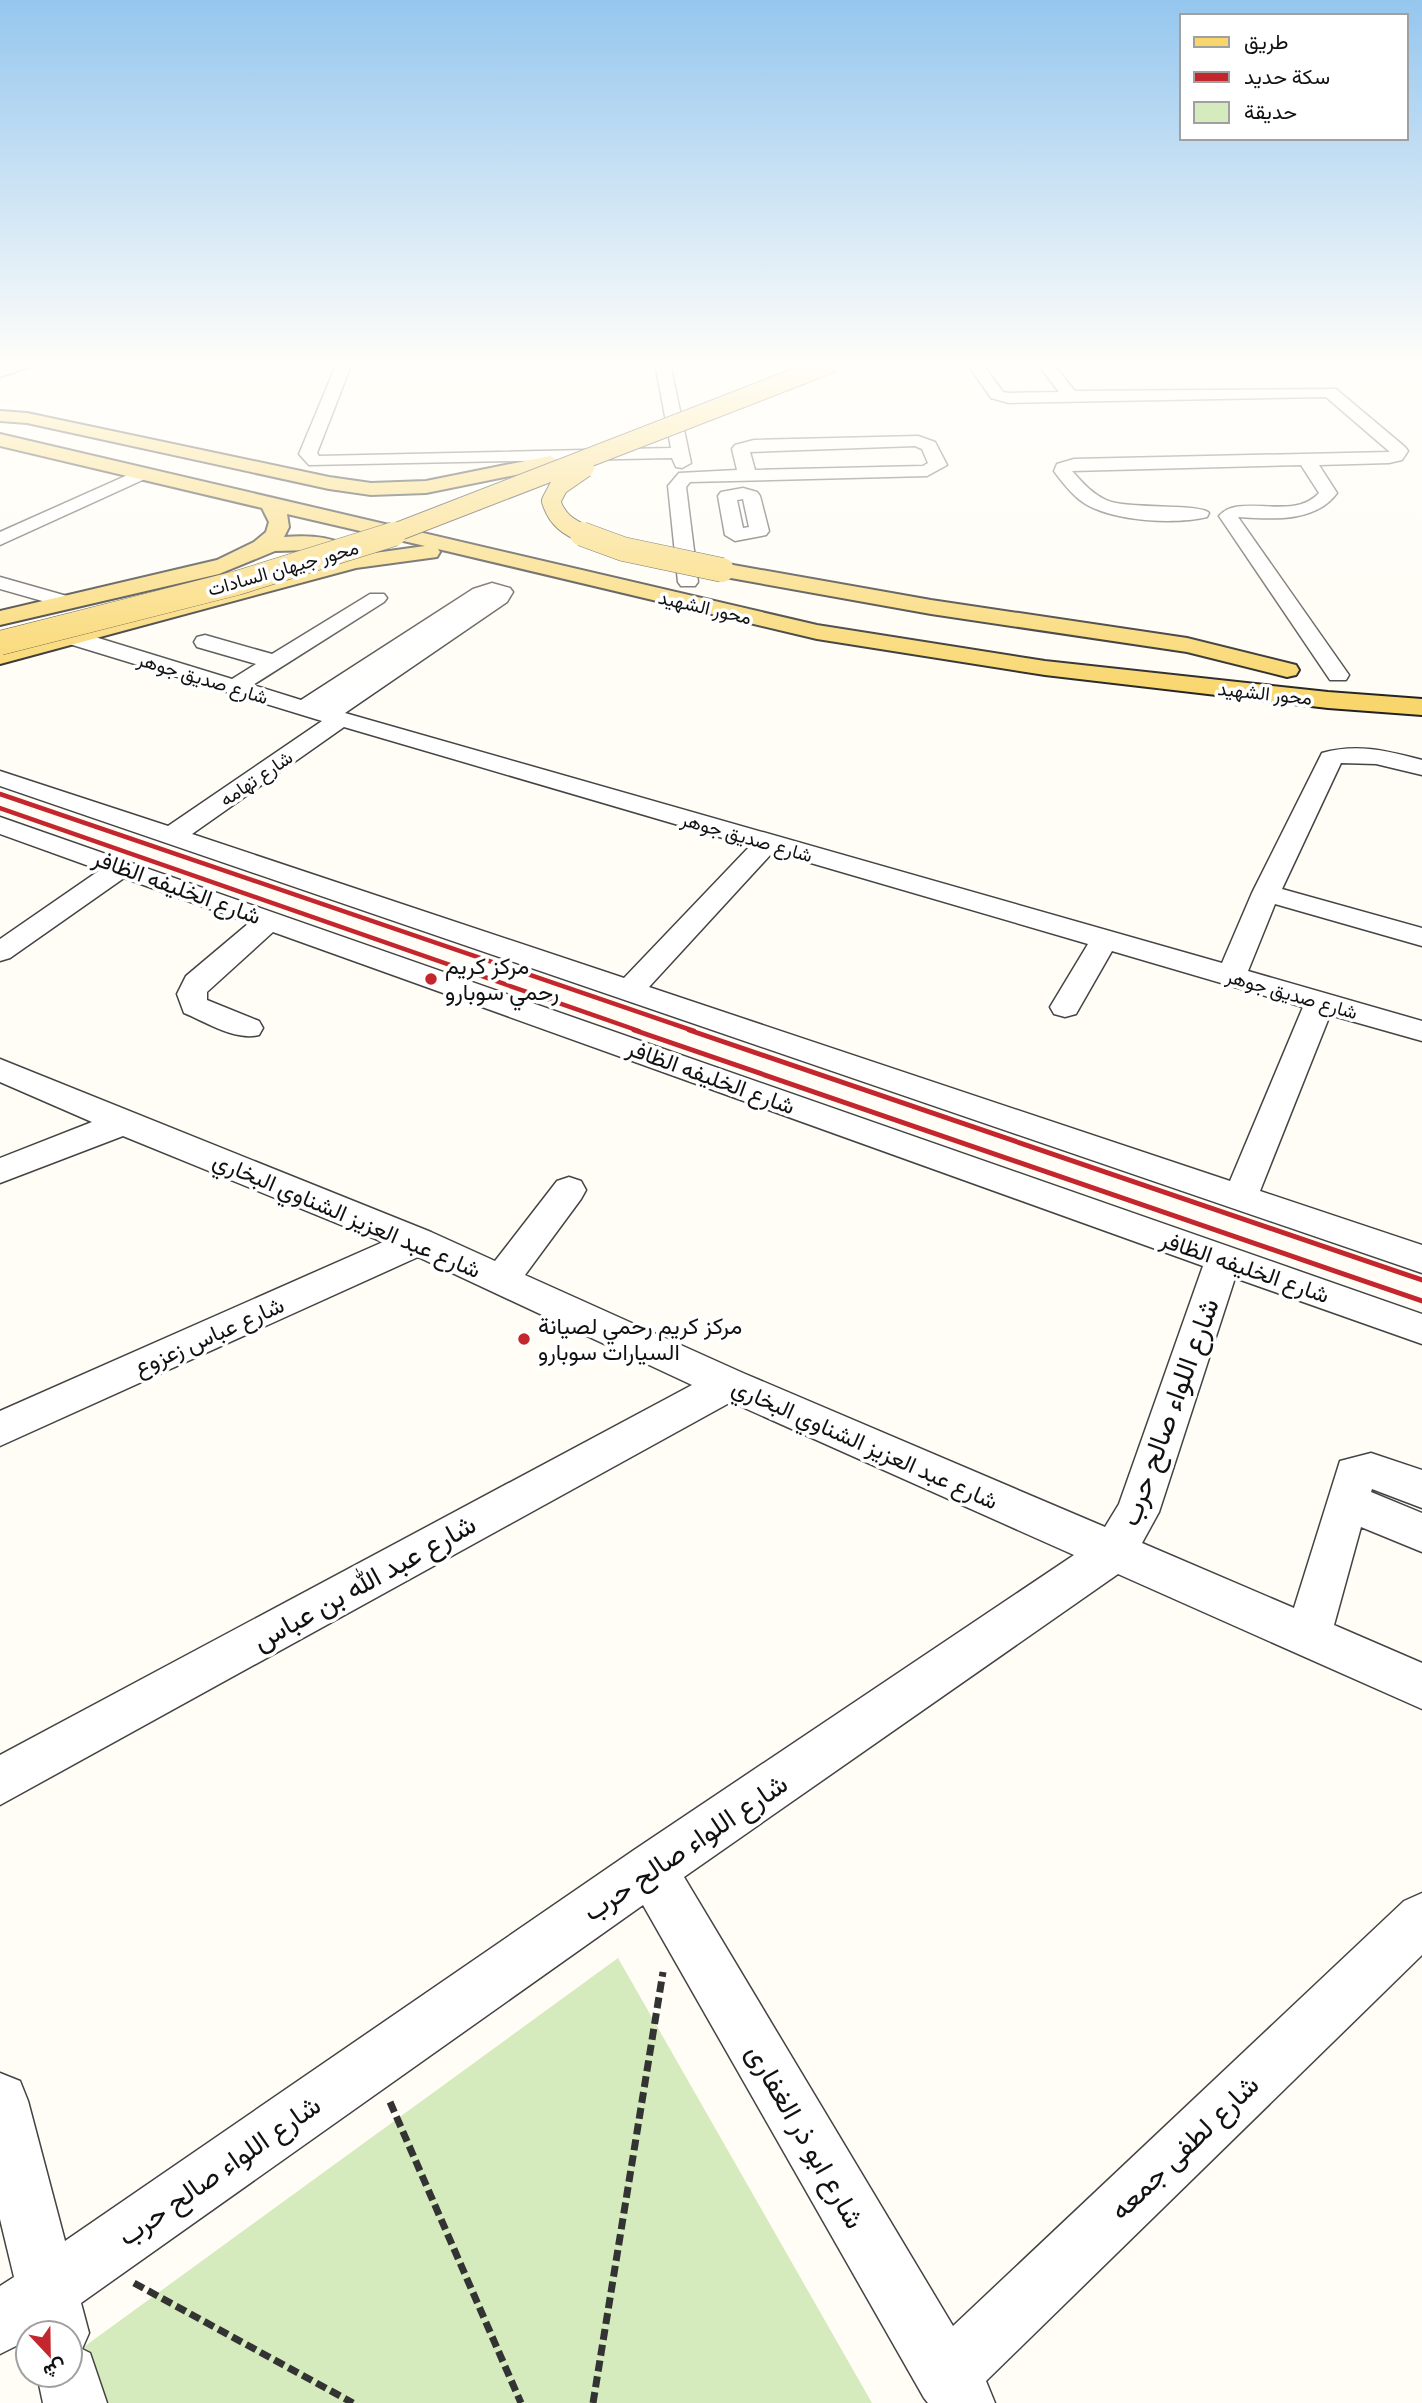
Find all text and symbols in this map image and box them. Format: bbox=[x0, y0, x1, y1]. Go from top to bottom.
legend bbox=[1180, 14, 1408, 140]
text: طريق bbox=[1244, 27, 1289, 56]
text: سكة حديد bbox=[1244, 62, 1330, 91]
text: حديقة bbox=[1244, 97, 1297, 126]
street label: محور جيهان السادات bbox=[205, 534, 361, 602]
street label: محور الشهيد bbox=[656, 584, 754, 630]
street label: شارع صديق جوهر bbox=[134, 645, 272, 710]
street label: محور الشهيد bbox=[1216, 675, 1314, 711]
street label: شارع تهامه bbox=[214, 744, 298, 812]
street label: شارع صديق جوهر bbox=[677, 806, 816, 868]
street label: شارع الخليفه الظافر bbox=[88, 841, 265, 932]
place label: مركز كريم رحمي سوبارو bbox=[445, 950, 559, 1011]
street label: شارع صديق جوهر bbox=[1222, 963, 1361, 1025]
marker: مركز كريم رحمي سوبارو bbox=[423, 971, 439, 987]
street label: شارع الخليفه الظافر bbox=[622, 1031, 799, 1122]
street label: شارع عبد العزيز الشناوي البخاري bbox=[207, 1144, 486, 1289]
street label: شارع الخليفه الظافر bbox=[1155, 1223, 1334, 1311]
street label: شارع عباس زعزوع bbox=[129, 1289, 289, 1383]
street label: شارع اللواء صالح حرب bbox=[1110, 1293, 1229, 1531]
place label: مركز كريم رحمي لصيانة السيارات سوبارو bbox=[538, 1310, 742, 1368]
marker: مركز كريم رحمي لصيانة السيارات سوبارو bbox=[516, 1331, 532, 1347]
street label: شارع عبد العزيز الشناوي البخاري bbox=[726, 1371, 1003, 1520]
street label: شارع عبد الله بن عباس bbox=[245, 1505, 483, 1659]
street label: شارع اللواء صالح حرب bbox=[575, 1764, 795, 1931]
street label: شارع ابو ذر الغفارى bbox=[738, 2037, 874, 2235]
street label: شارع لطفى جمعه bbox=[1101, 2066, 1267, 2228]
street label: شارع اللواء صالح حرب bbox=[110, 2086, 329, 2255]
north arrow bbox=[14, 2319, 84, 2389]
text: ش bbox=[40, 2353, 71, 2386]

